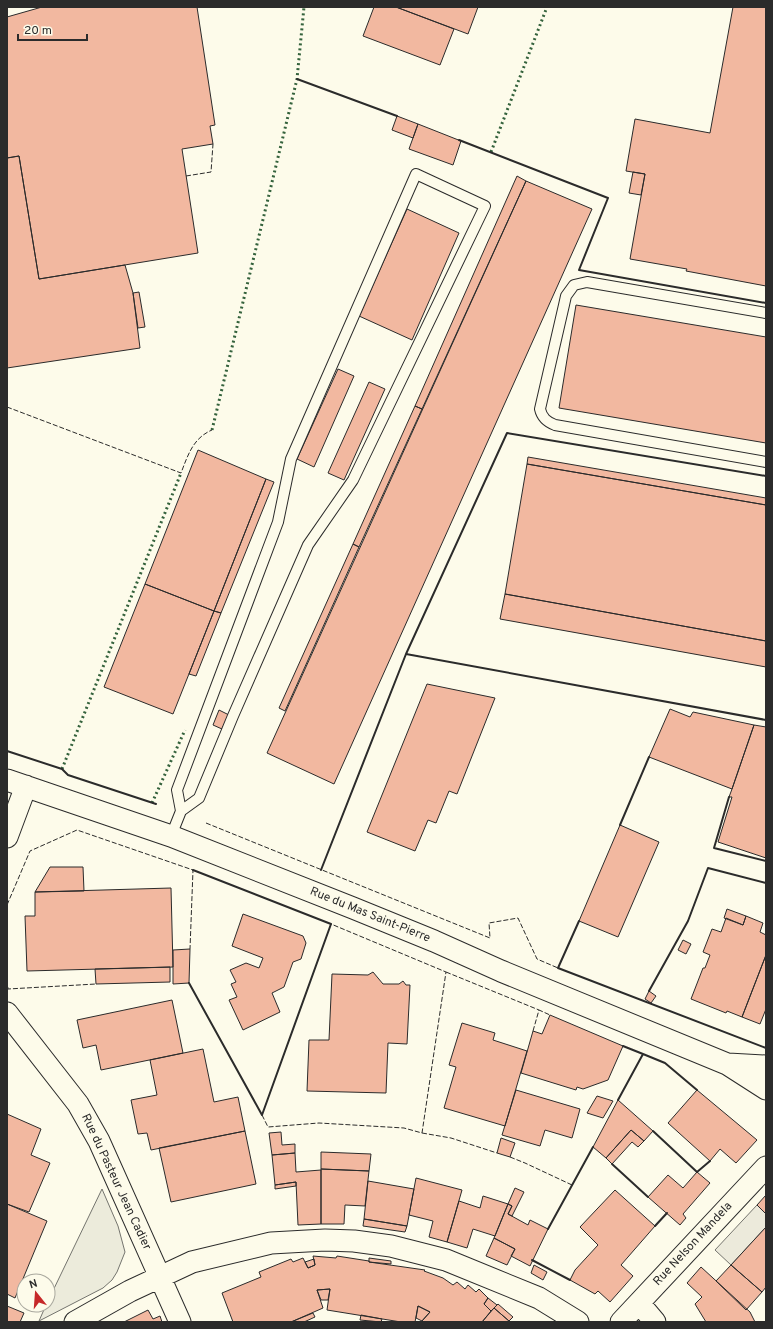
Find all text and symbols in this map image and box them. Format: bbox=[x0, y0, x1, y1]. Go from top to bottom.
scale bar bbox=[18, 16, 87, 42]
text: 20 m bbox=[24, 23, 52, 39]
street label: Rue du Mas Saint-Pierre bbox=[307, 884, 433, 946]
street label: Rue du Pasteur Jean Cadier bbox=[77, 1111, 155, 1253]
street label: Rue Nelson Mandela bbox=[650, 1199, 736, 1289]
north arrow bbox=[16, 1273, 56, 1313]
text: N bbox=[28, 1277, 39, 1292]

